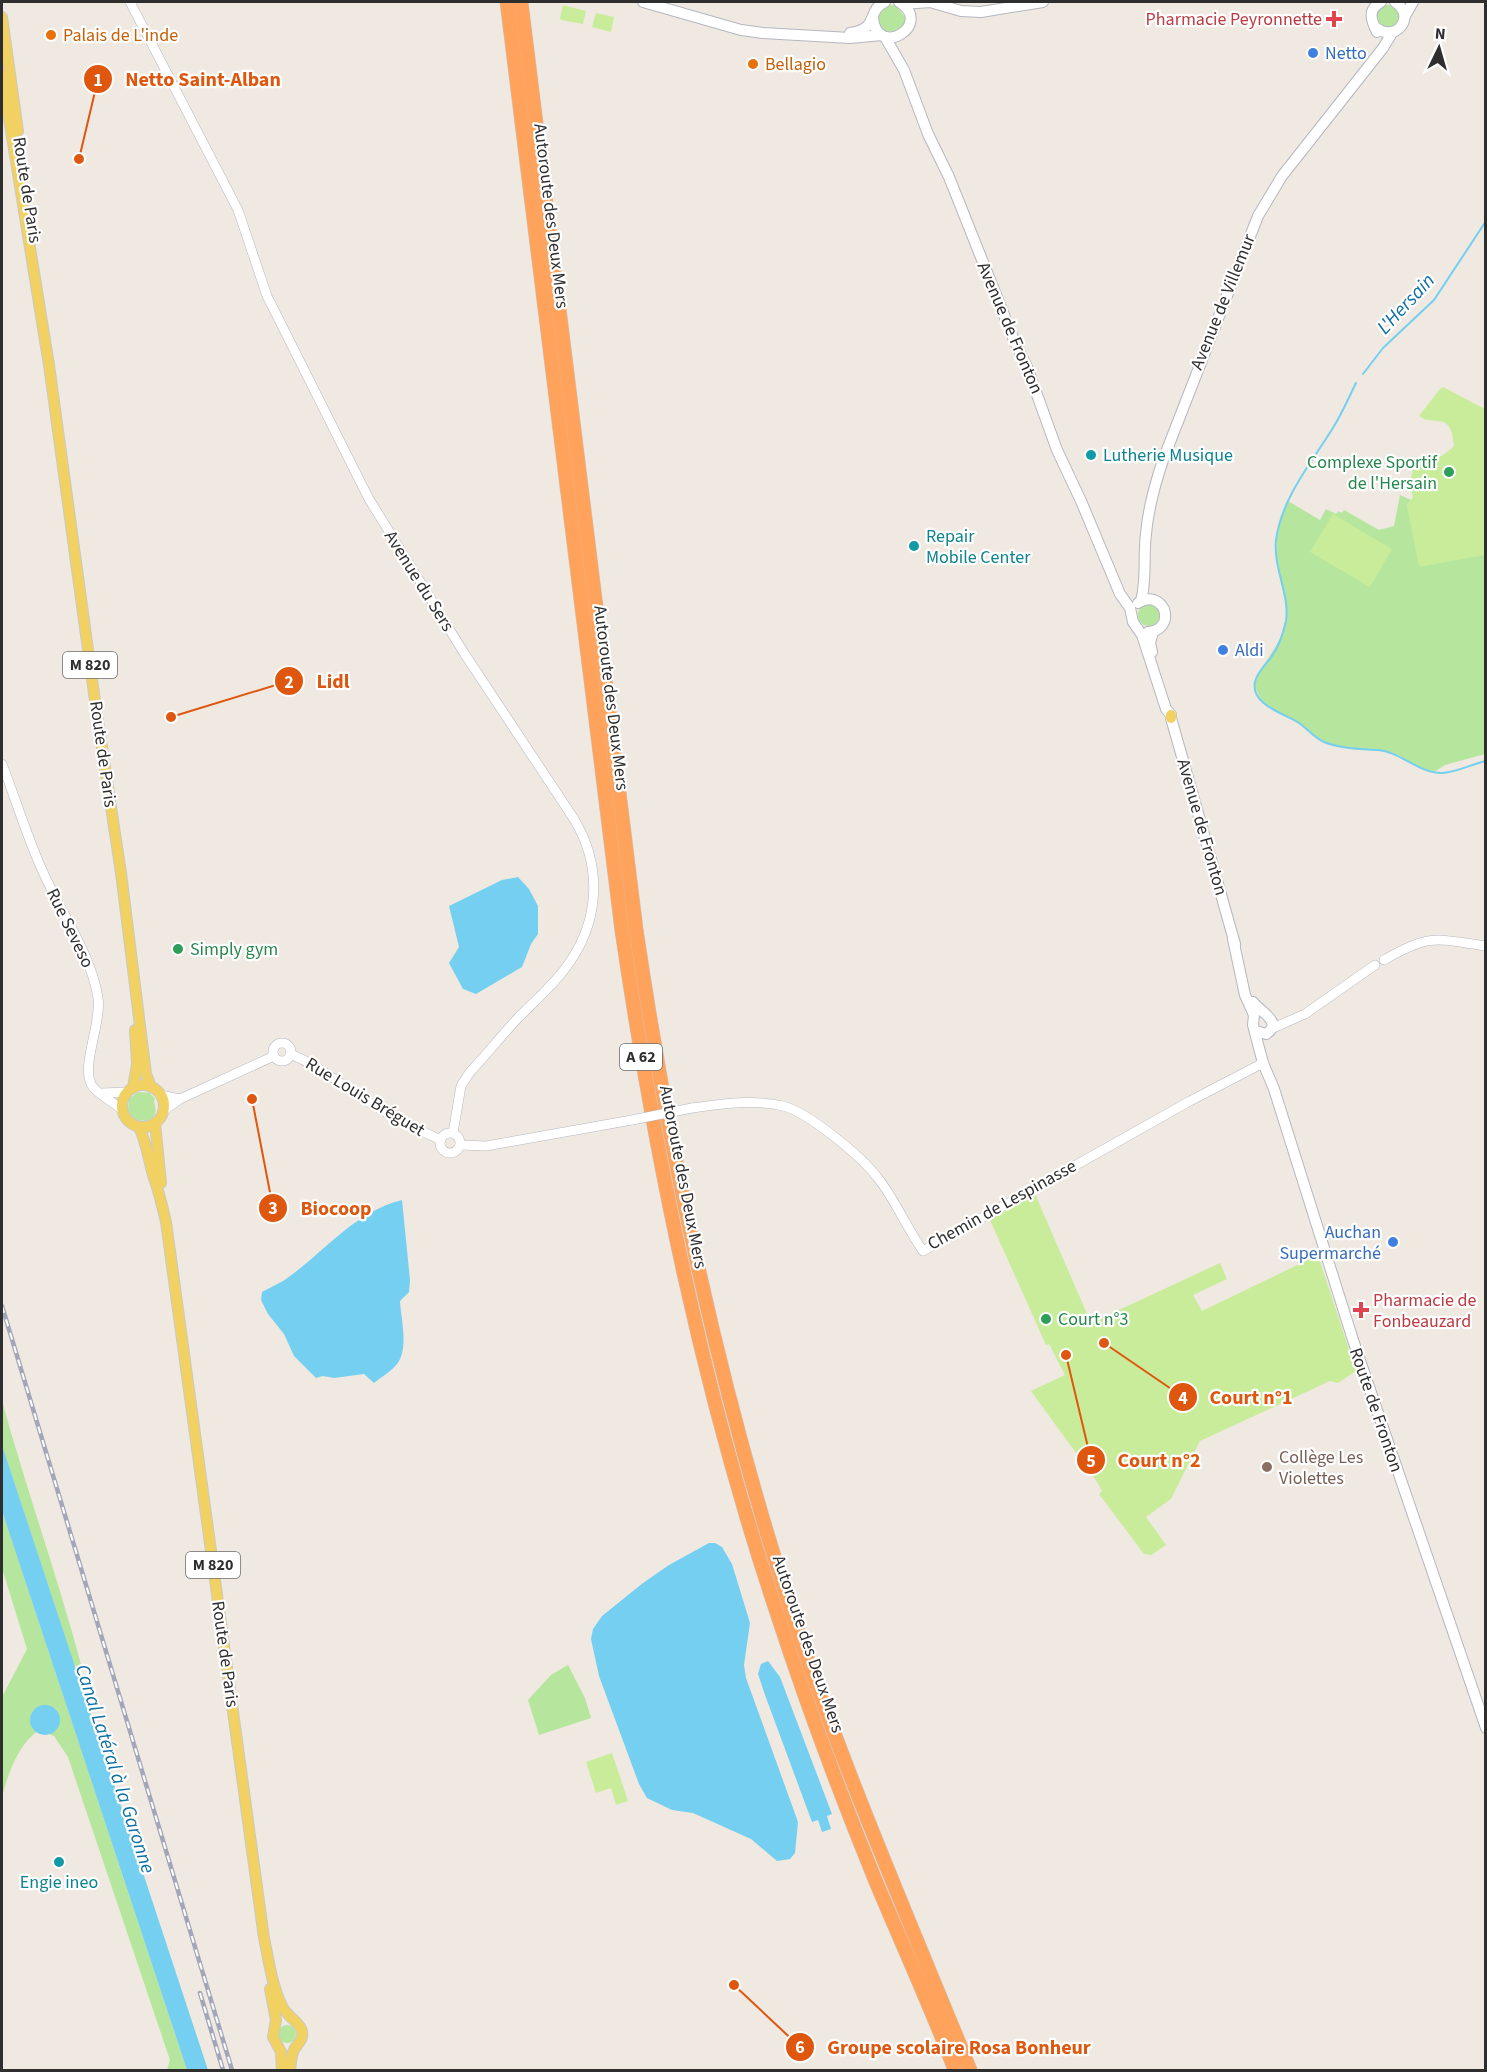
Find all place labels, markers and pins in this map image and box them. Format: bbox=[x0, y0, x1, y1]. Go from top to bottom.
place label: Pharmacie Peyronnette bbox=[1146, 7, 1322, 32]
marker: Pharmacie Peyronnette bbox=[1327, 12, 1341, 26]
place label: Palais de L'inde bbox=[63, 23, 178, 48]
marker: Palais de L'inde bbox=[44, 28, 58, 42]
place label: Netto bbox=[1325, 41, 1367, 66]
marker: Netto bbox=[1306, 46, 1320, 60]
place label: Bellagio bbox=[765, 52, 826, 77]
marker: Bellagio bbox=[746, 57, 760, 71]
callout: Netto Saint-Alban bbox=[83, 60, 293, 98]
place label: Lutherie Musique bbox=[1103, 443, 1233, 468]
marker: Lutherie Musique bbox=[1084, 448, 1098, 462]
place label: Complexe Sportif de l'Hersain bbox=[1307, 450, 1438, 496]
marker: Complexe Sportif de l'Hersain bbox=[1442, 465, 1456, 479]
place label: Repair Mobile Center bbox=[926, 524, 1031, 570]
marker: Repair Mobile Center bbox=[907, 539, 921, 553]
place label: Aldi bbox=[1235, 638, 1264, 663]
marker: Aldi bbox=[1216, 643, 1230, 657]
callout: Lidl bbox=[274, 662, 361, 700]
place label: Simply gym bbox=[190, 937, 278, 962]
marker: Simply gym bbox=[171, 942, 185, 956]
callout: Biocoop bbox=[258, 1189, 383, 1227]
place label: Auchan Supermarché bbox=[1279, 1220, 1381, 1266]
marker: Auchan Supermarché bbox=[1386, 1235, 1400, 1249]
place label: Pharmacie de Fonbeauzard bbox=[1373, 1288, 1476, 1334]
marker: Pharmacie de Fonbeauzard bbox=[1354, 1303, 1368, 1317]
place label: Court n°3 bbox=[1058, 1307, 1129, 1332]
marker: Court n°3 bbox=[1039, 1312, 1053, 1326]
callout: Court n°1 bbox=[1168, 1378, 1305, 1416]
callout: Court n°2 bbox=[1076, 1441, 1213, 1479]
place label: Collège Les Violettes bbox=[1279, 1445, 1363, 1491]
marker: Collège Les Violettes bbox=[1260, 1460, 1274, 1474]
marker: Engie ineo bbox=[52, 1855, 66, 1869]
place label: Engie ineo bbox=[20, 1870, 98, 1895]
callout: Groupe scolaire Rosa Bonheur bbox=[785, 2028, 1103, 2066]

